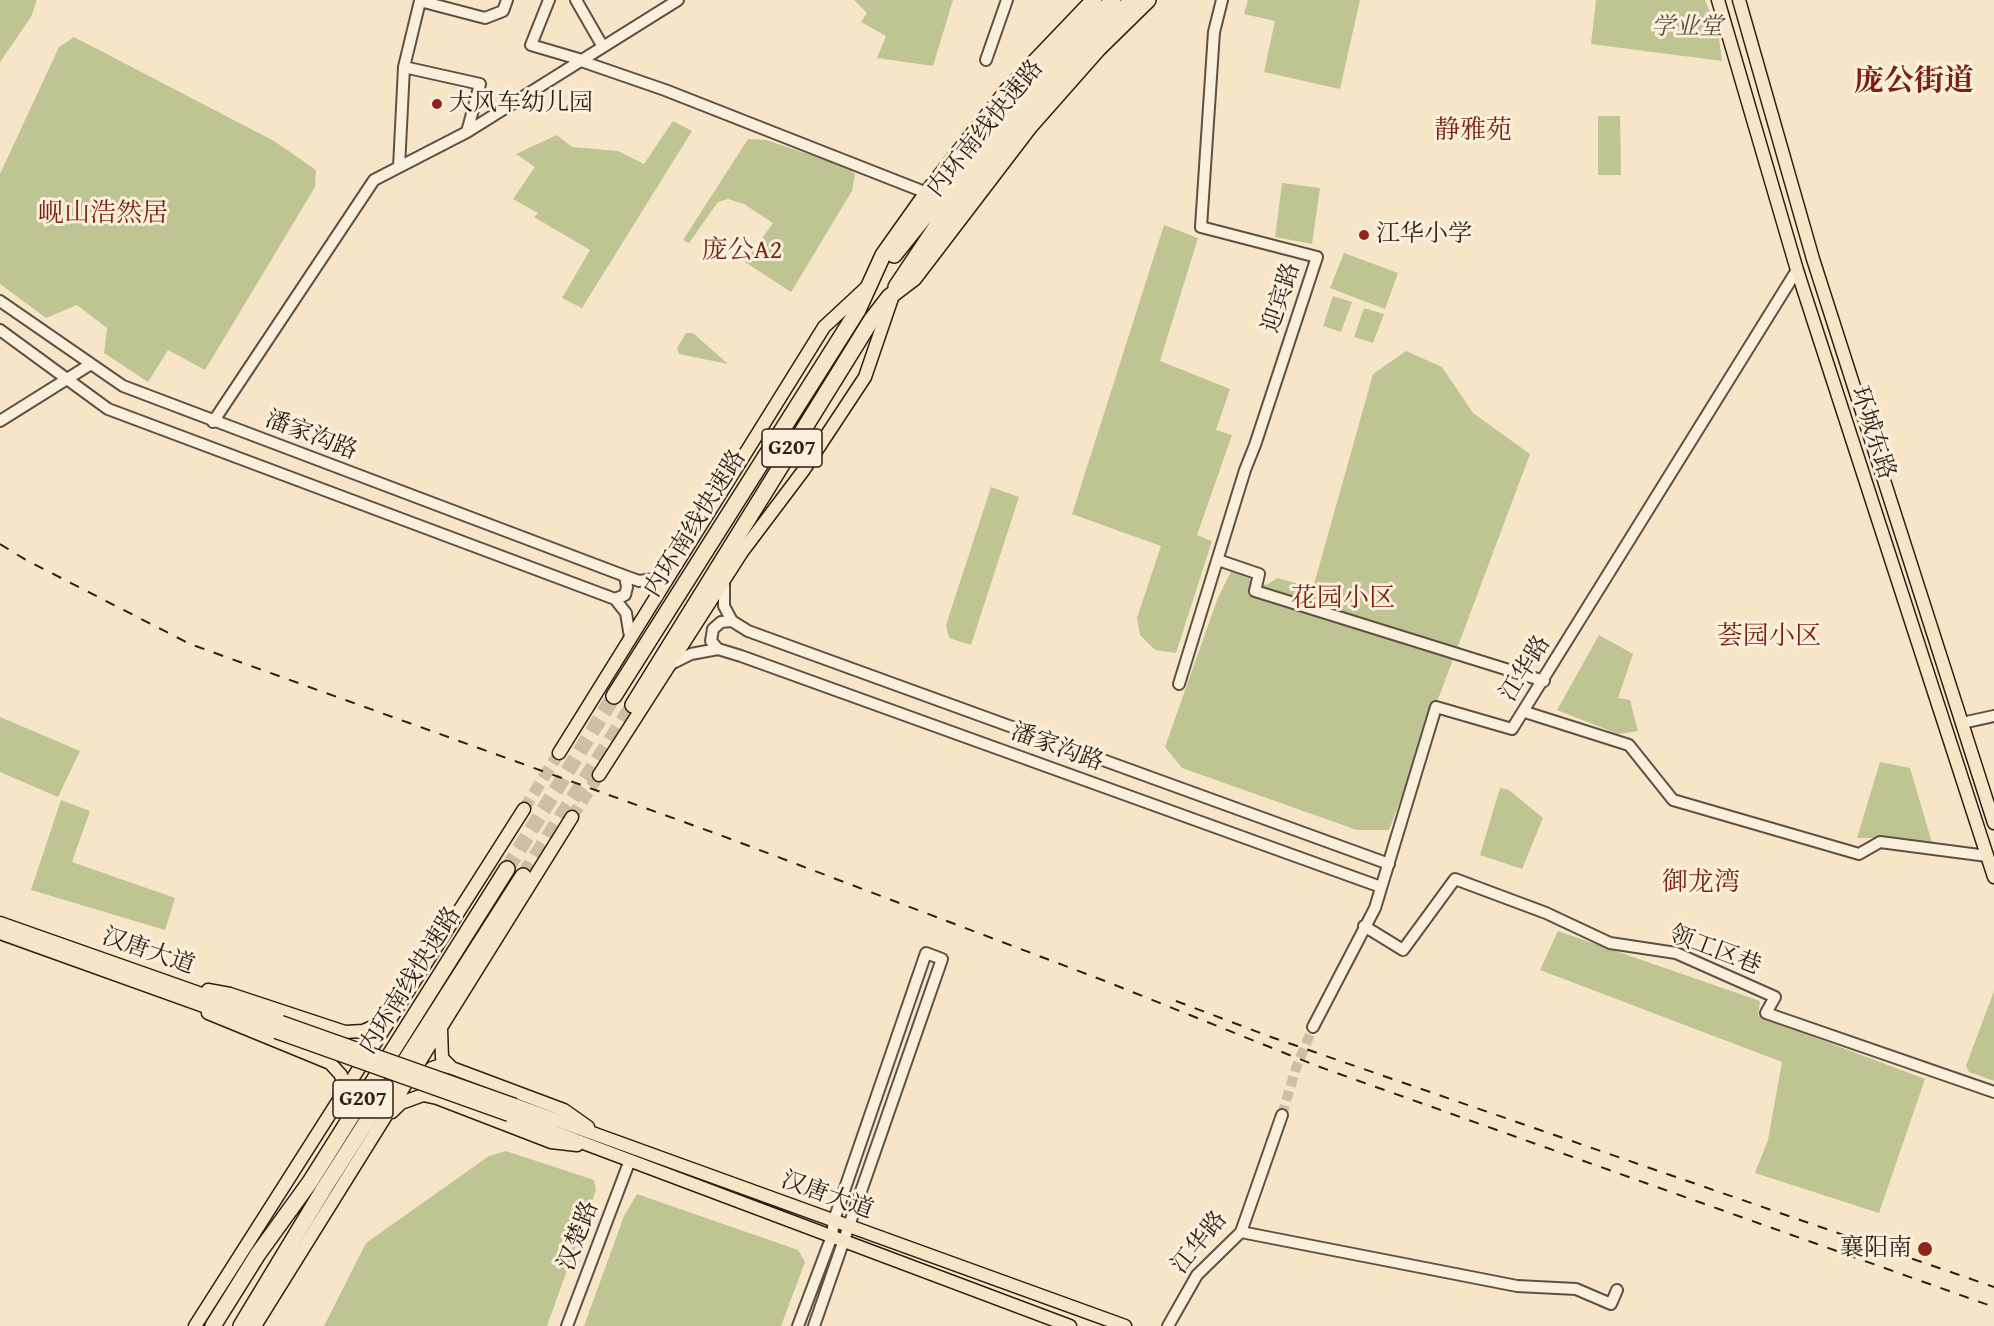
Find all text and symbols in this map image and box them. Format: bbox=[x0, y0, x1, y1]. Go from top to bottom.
park label: 学业堂 bbox=[1651, 14, 1723, 42]
street label: 内环南线快速路 bbox=[922, 55, 1050, 203]
district label: 庞公街道 bbox=[1854, 64, 1974, 100]
place label: 大风车幼儿园 bbox=[449, 90, 593, 118]
marker: 大风车幼儿园 bbox=[430, 97, 444, 111]
district label: 静雅苑 bbox=[1434, 115, 1512, 147]
district label: 岘山浩然居 bbox=[38, 198, 168, 230]
place label: 江华小学 bbox=[1376, 221, 1472, 249]
marker: 江华小学 bbox=[1357, 228, 1371, 242]
district label: 庞公A2 bbox=[702, 235, 782, 267]
street label: 迎宾路 bbox=[1257, 259, 1307, 337]
street label: 环城东路 bbox=[1843, 383, 1901, 483]
street label: 潘家沟路 bbox=[261, 405, 361, 467]
road number: G207 bbox=[762, 429, 822, 467]
street label: 内环南线快速路 bbox=[639, 445, 753, 603]
district label: 花园小区 bbox=[1291, 583, 1395, 615]
district label: 荟园小区 bbox=[1717, 621, 1821, 653]
street label: 江华路 bbox=[1495, 631, 1557, 707]
street label: 潘家沟路 bbox=[1007, 718, 1107, 778]
district label: 御龙湾 bbox=[1662, 867, 1740, 899]
street label: 内环南线快速路 bbox=[354, 902, 468, 1060]
street label: 领工区巷 bbox=[1665, 920, 1765, 982]
street label: 汉唐大道 bbox=[98, 923, 198, 981]
road number: G207 bbox=[333, 1080, 393, 1118]
street label: 汉唐大道 bbox=[777, 1166, 877, 1226]
street label: 汉楚路 bbox=[553, 1197, 605, 1275]
street label: 江华路 bbox=[1166, 1206, 1234, 1280]
place label: 襄阳南 bbox=[1840, 1235, 1912, 1263]
marker: 襄阳南 bbox=[1916, 1240, 1934, 1258]

